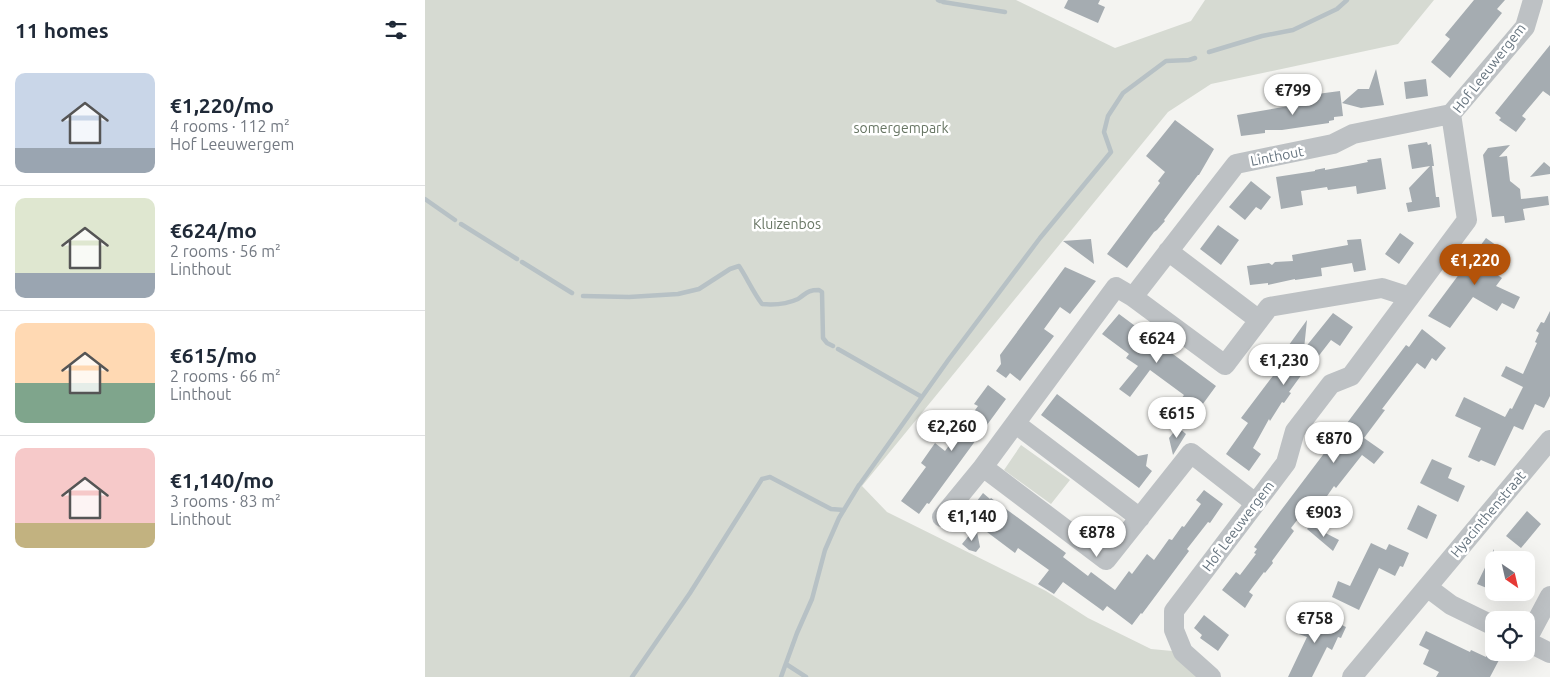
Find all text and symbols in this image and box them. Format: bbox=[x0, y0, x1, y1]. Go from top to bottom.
icon: filters bbox=[382, 16, 410, 44]
text: 11 homes bbox=[15, 18, 109, 42]
street label: Hof Leeuwergem bbox=[1449, 20, 1529, 116]
pin: €799 bbox=[1263, 74, 1323, 116]
text: €799 bbox=[1275, 81, 1311, 99]
icon: home bbox=[55, 93, 115, 153]
text: €1,220/mo bbox=[170, 93, 274, 117]
text: 4 rooms · 112 m² bbox=[170, 117, 290, 135]
park label: somergempark bbox=[854, 120, 949, 136]
text: Hof Leeuwergem bbox=[170, 135, 294, 153]
street label: Linthout bbox=[1249, 143, 1305, 169]
park label: Kluizenbos bbox=[753, 216, 821, 232]
icon: home bbox=[55, 218, 115, 278]
text: €624/mo bbox=[170, 218, 257, 242]
text: 2 rooms · 56 m² bbox=[170, 242, 281, 260]
pin: €1,220 bbox=[1434, 244, 1516, 286]
text: €1,220 bbox=[1450, 251, 1500, 269]
text: Linthout bbox=[170, 260, 231, 278]
pin: €624 bbox=[1127, 322, 1187, 364]
text: €624 bbox=[1139, 329, 1175, 347]
icon: home bbox=[55, 343, 115, 403]
text: €615/mo bbox=[170, 343, 257, 367]
pin: €1,230 bbox=[1243, 344, 1325, 386]
text: €1,230 bbox=[1259, 351, 1309, 369]
text: 2 rooms · 66 m² bbox=[170, 367, 281, 385]
text: Linthout bbox=[170, 385, 231, 403]
pin: €615 bbox=[1147, 396, 1207, 439]
text: €615 bbox=[1159, 404, 1195, 422]
pin: €2,260 bbox=[911, 410, 993, 452]
text: €2,260 bbox=[927, 417, 977, 435]
pin: €870 bbox=[1304, 422, 1364, 464]
text: €870 bbox=[1316, 429, 1352, 447]
street label: Hyacinthenstraat bbox=[1447, 467, 1529, 560]
icon: home bbox=[55, 468, 115, 528]
text: €1,140/mo bbox=[170, 468, 274, 492]
street label: Hof Leeuwergem bbox=[1199, 478, 1277, 574]
text: 3 rooms · 83 m² bbox=[170, 492, 281, 510]
pin: €903 bbox=[1294, 496, 1354, 538]
pin: €1,140 bbox=[931, 500, 1013, 542]
text: €903 bbox=[1306, 503, 1342, 521]
text: €1,140 bbox=[947, 507, 997, 525]
text: Linthout bbox=[170, 510, 231, 528]
pin: €878 bbox=[1067, 516, 1127, 558]
text: €878 bbox=[1079, 523, 1115, 541]
north arrow bbox=[1485, 551, 1535, 601]
map controls bbox=[1485, 551, 1535, 661]
pin: €758 bbox=[1285, 602, 1345, 644]
text: €758 bbox=[1297, 609, 1333, 627]
button: locate bbox=[1485, 611, 1535, 661]

